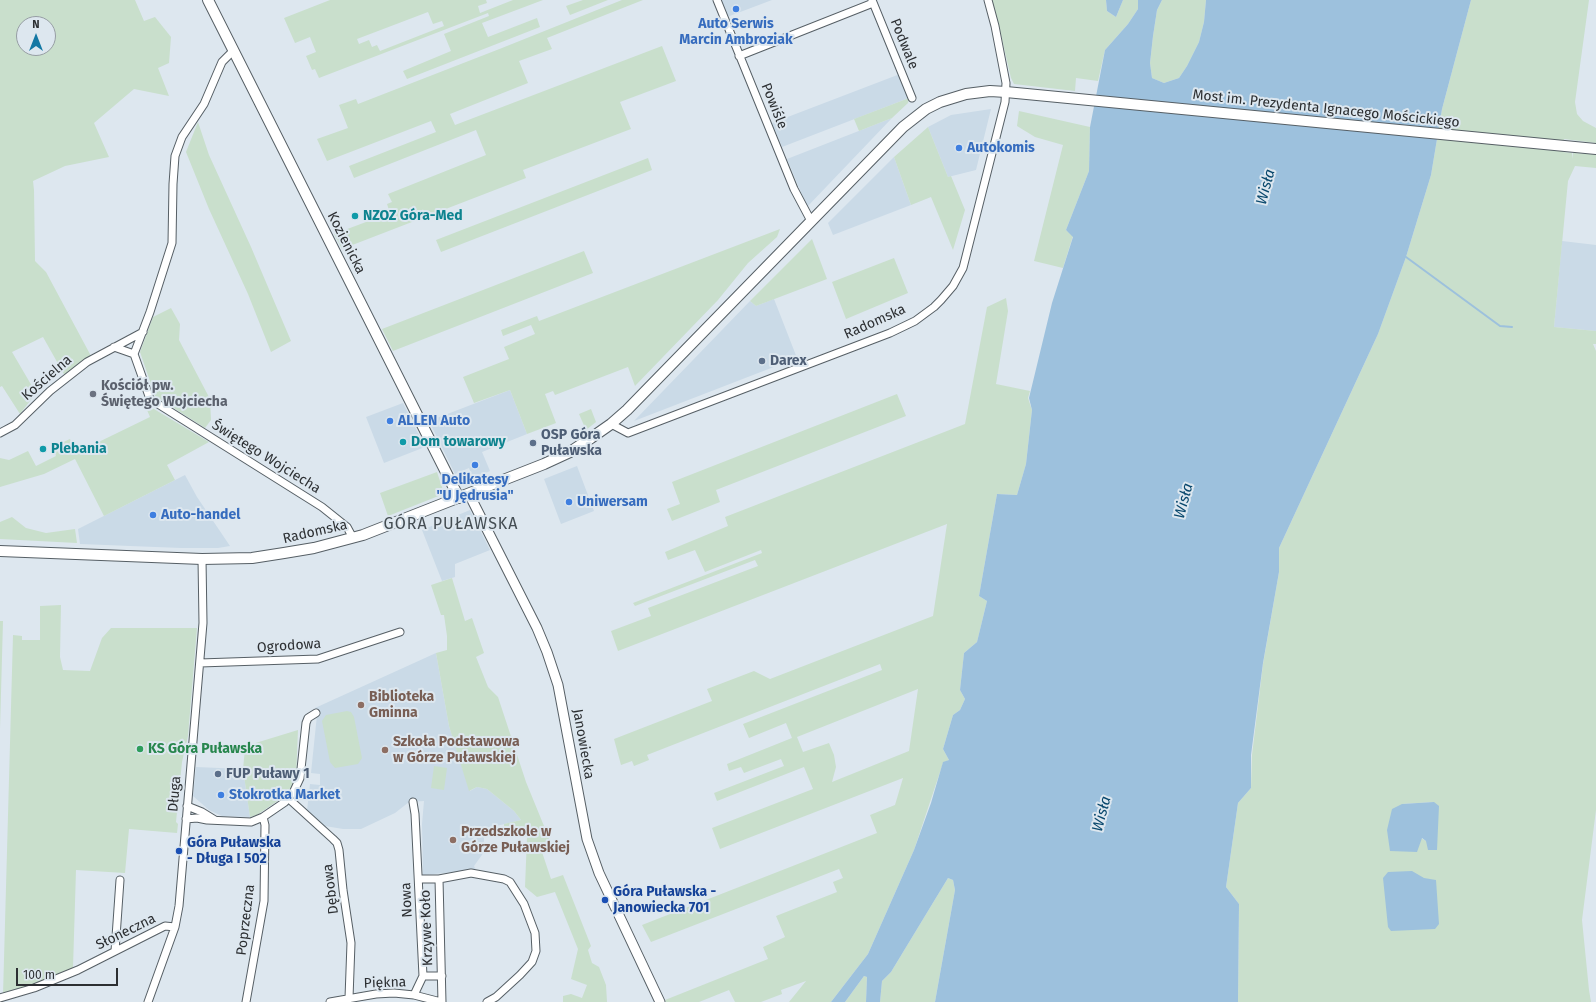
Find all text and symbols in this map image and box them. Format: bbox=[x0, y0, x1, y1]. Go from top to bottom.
marker: Auto Serwis Marcin Ambroziak bbox=[731, 4, 741, 14]
north arrow bbox=[16, 16, 56, 56]
place label: Auto Serwis Marcin Ambroziak bbox=[679, 16, 793, 48]
street label: Podwale bbox=[886, 16, 922, 72]
text: N bbox=[32, 18, 40, 31]
street label: Powiśle bbox=[757, 81, 791, 131]
street label: Most im. Prezydenta Ignacego Mościckiego bbox=[1192, 87, 1460, 131]
place label: Autokomis bbox=[967, 140, 1035, 156]
marker: Autokomis bbox=[954, 143, 964, 153]
water label: Wisła bbox=[1253, 167, 1279, 207]
place label: NZOZ Góra-Med bbox=[363, 208, 463, 224]
street label: Kozienicka bbox=[323, 209, 369, 277]
marker: NZOZ Góra-Med bbox=[350, 211, 360, 221]
street label: Radomska bbox=[842, 301, 908, 343]
street label: Kościelna bbox=[18, 352, 76, 404]
place label: Darex bbox=[770, 353, 807, 369]
marker: Darex bbox=[757, 356, 767, 366]
place label: Kościół pw. Świętego Wojciecha bbox=[101, 378, 228, 410]
marker: Kościół pw. Świętego Wojciecha bbox=[88, 389, 98, 399]
place label: ALLEN Auto bbox=[398, 413, 470, 429]
marker: ALLEN Auto bbox=[385, 416, 395, 426]
street label: Świętego Wojciecha bbox=[209, 417, 323, 497]
place label: OSP Góra Puławska bbox=[541, 427, 602, 460]
place label: Dom towarowy bbox=[411, 434, 506, 450]
marker: Dom towarowy bbox=[398, 437, 408, 447]
marker: OSP Góra Puławska bbox=[528, 438, 538, 448]
place label: Plebania bbox=[51, 441, 107, 457]
marker: Plebania bbox=[38, 444, 48, 454]
marker: Delikatesy "U Jędrusia" bbox=[470, 460, 480, 470]
place label: Delikatesy "U Jędrusia" bbox=[436, 472, 514, 504]
water label: Wisła bbox=[1171, 481, 1197, 521]
place label: Uniwersam bbox=[577, 494, 648, 510]
marker: Uniwersam bbox=[564, 497, 574, 507]
place label: Auto-handel bbox=[161, 507, 240, 523]
marker: Auto-handel bbox=[148, 510, 158, 520]
district label: GÓRA PUŁAWSKA bbox=[384, 515, 518, 535]
street label: Radomska bbox=[281, 516, 349, 548]
street label: Ogrodowa bbox=[256, 635, 322, 657]
place label: Biblioteka Gminna bbox=[369, 689, 434, 722]
marker: Biblioteka Gminna bbox=[356, 700, 366, 710]
street label: Janowiecka bbox=[569, 708, 597, 780]
place label: Szkoła Podstawowa w Górze Puławskiej bbox=[393, 734, 520, 766]
place label: KS Góra Puławska bbox=[148, 741, 262, 757]
marker: KS Góra Puławska bbox=[135, 744, 145, 754]
marker: Szkoła Podstawowa w Górze Puławskiej bbox=[380, 745, 390, 755]
place label: FUP Puławy 1 bbox=[226, 766, 310, 782]
marker: FUP Puławy 1 bbox=[213, 769, 223, 779]
street label: Długa bbox=[165, 775, 185, 813]
place label: Stokrotka Market bbox=[229, 787, 340, 803]
marker: Stokrotka Market bbox=[216, 790, 226, 800]
water label: Wisła bbox=[1089, 794, 1115, 834]
place label: Przedszkole w Górze Puławskiej bbox=[461, 824, 570, 856]
place label: Góra Puławska - Długa I 502 bbox=[187, 835, 281, 868]
marker: Przedszkole w Górze Puławskiej bbox=[448, 835, 458, 845]
marker: Góra Puławska - Długa I 502 bbox=[174, 846, 184, 856]
street label: Dębowa bbox=[320, 863, 342, 915]
street label: Nowa bbox=[398, 882, 416, 918]
street label: Poprzeczna bbox=[233, 883, 259, 957]
place label: Góra Puławska - Janowiecka 701 bbox=[613, 884, 716, 916]
street label: Krzywe Koło bbox=[417, 889, 437, 967]
marker: Góra Puławska - Janowiecka 701 bbox=[600, 895, 610, 905]
street label: Słoneczna bbox=[93, 910, 159, 954]
scale bar bbox=[18, 960, 120, 986]
text: 100 m bbox=[23, 968, 55, 982]
street label: Piękna bbox=[363, 974, 407, 992]

